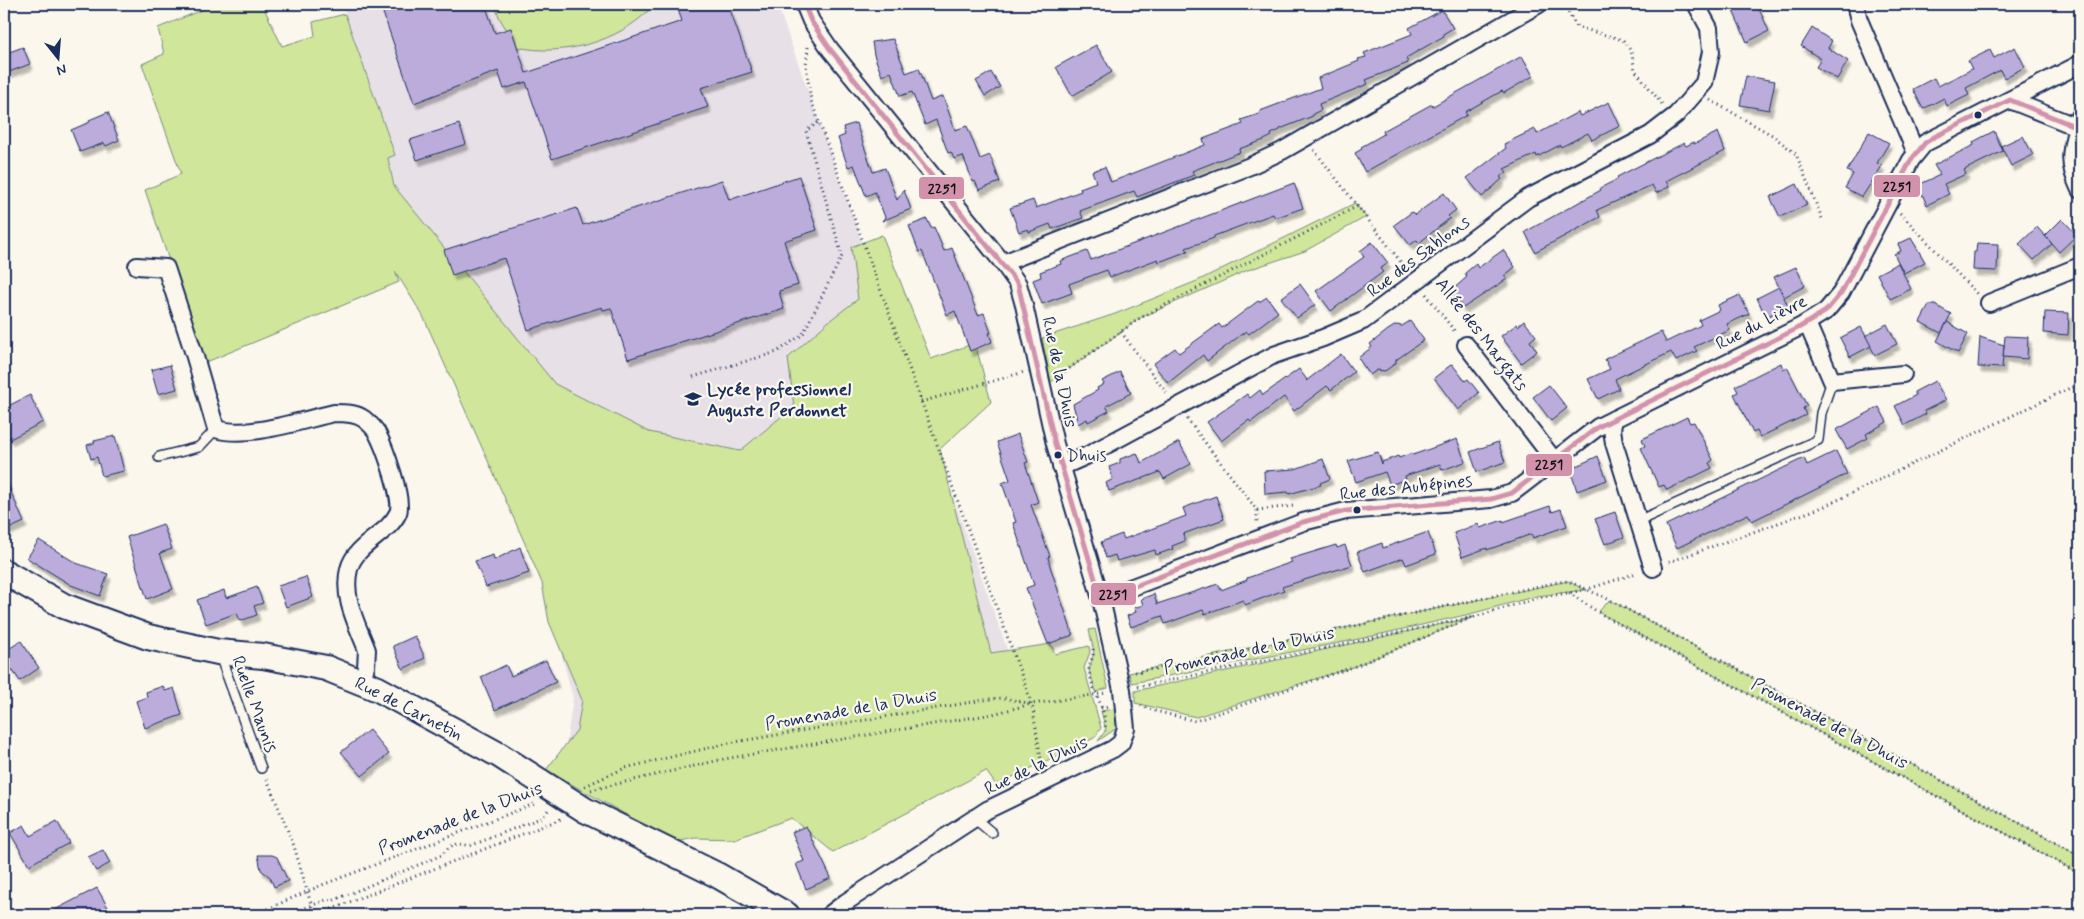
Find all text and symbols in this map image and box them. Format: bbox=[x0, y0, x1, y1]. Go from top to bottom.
north arrow bbox=[32, 32, 82, 82]
text: N bbox=[54, 60, 69, 79]
unlabelled marker bbox=[1973, 110, 1983, 120]
line badge: 2251 bbox=[1873, 174, 1921, 198]
line badge: 2251 bbox=[918, 176, 965, 200]
text: 2251 bbox=[1883, 178, 1911, 196]
text: 2251 bbox=[928, 180, 956, 198]
street label: Rue des Sablons bbox=[1362, 210, 1475, 303]
street label: Allée des Margats bbox=[1428, 273, 1533, 398]
street label: Rue du Lièvre bbox=[1712, 290, 1811, 356]
street label: Rue de la Dhuis bbox=[1036, 315, 1082, 430]
place label: Lycée professionnel Auguste Perdonnet bbox=[707, 378, 852, 423]
school or university icon: Lycée professionnel Auguste Perdonnet bbox=[683, 389, 703, 409]
place label: Dhuis bbox=[1067, 445, 1107, 467]
marker: Dhuis bbox=[1053, 450, 1063, 460]
line badge: 2251 bbox=[1525, 453, 1573, 477]
text: 2251 bbox=[1535, 456, 1563, 474]
street label: Rue des Aubépines bbox=[1339, 469, 1474, 507]
unlabelled marker bbox=[1352, 505, 1362, 515]
line badge: 2251 bbox=[1090, 582, 1137, 606]
text: 2251 bbox=[1099, 586, 1127, 604]
street label: Promenade de la Dhuis bbox=[1162, 621, 1337, 681]
street label: Ruelle Maunis bbox=[225, 653, 283, 756]
street label: Rue de Carnetin bbox=[350, 671, 467, 747]
street label: Promenade de la Dhuis bbox=[1747, 672, 1912, 775]
street label: Promenade de la Dhuis bbox=[763, 683, 939, 737]
street label: Rue de la Dhuis bbox=[981, 730, 1092, 801]
street label: Promenade de la Dhuis bbox=[375, 777, 546, 861]

